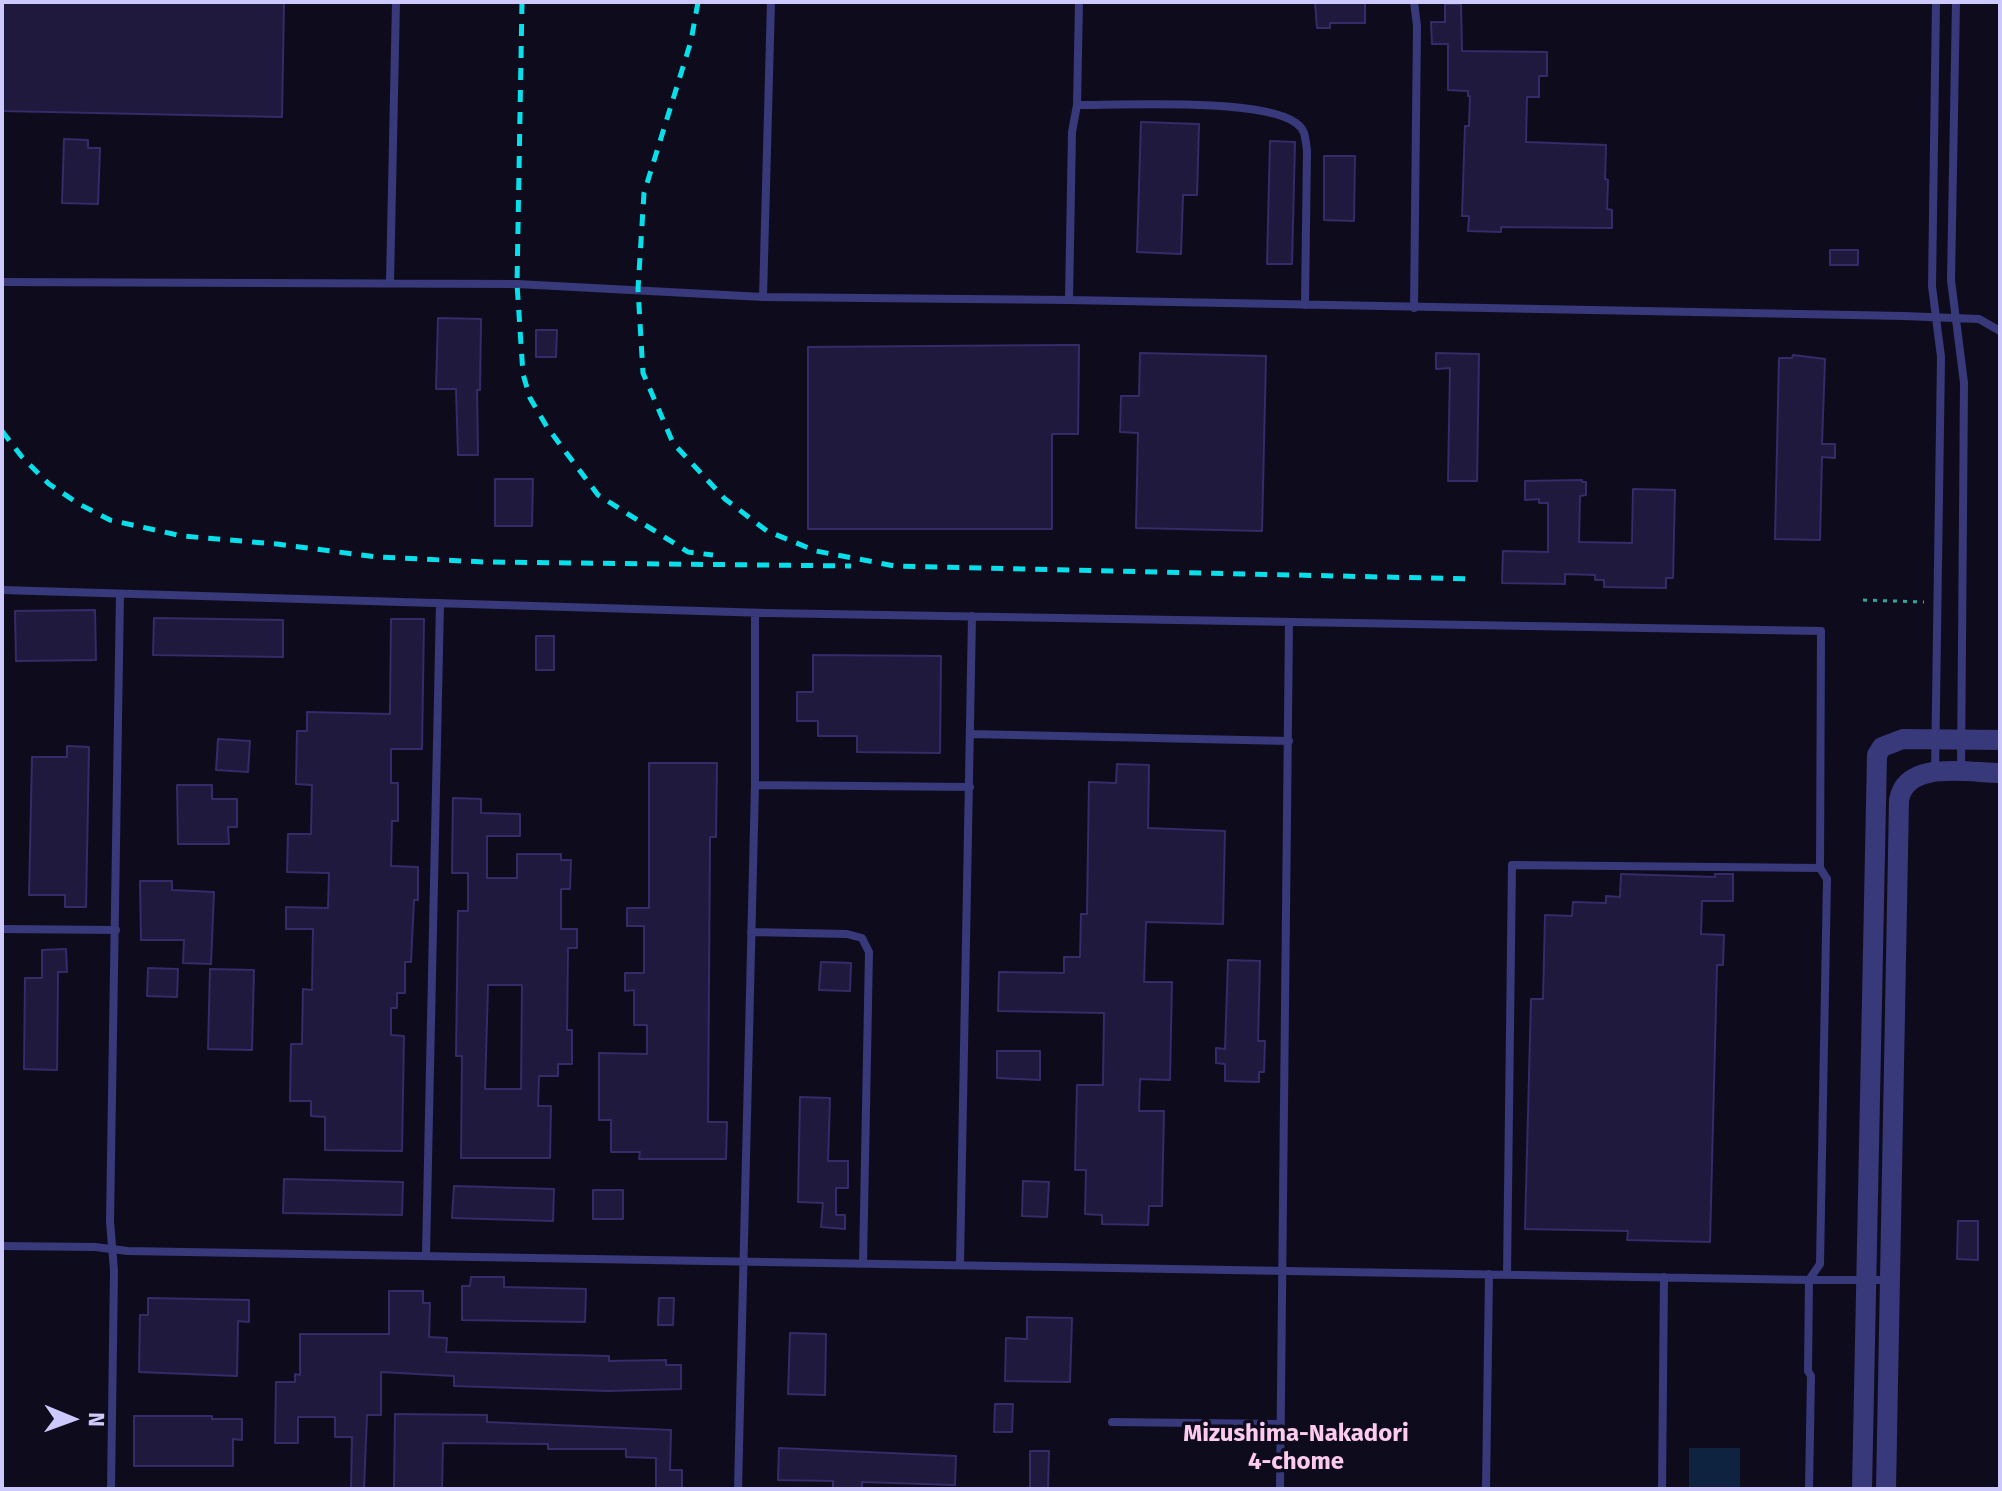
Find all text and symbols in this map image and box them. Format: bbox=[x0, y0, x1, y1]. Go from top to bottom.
north arrow bbox=[32, 1379, 112, 1459]
text: N bbox=[83, 1412, 110, 1427]
district label: Mizushima-Nakadori 4-chome bbox=[1183, 1420, 1409, 1476]

